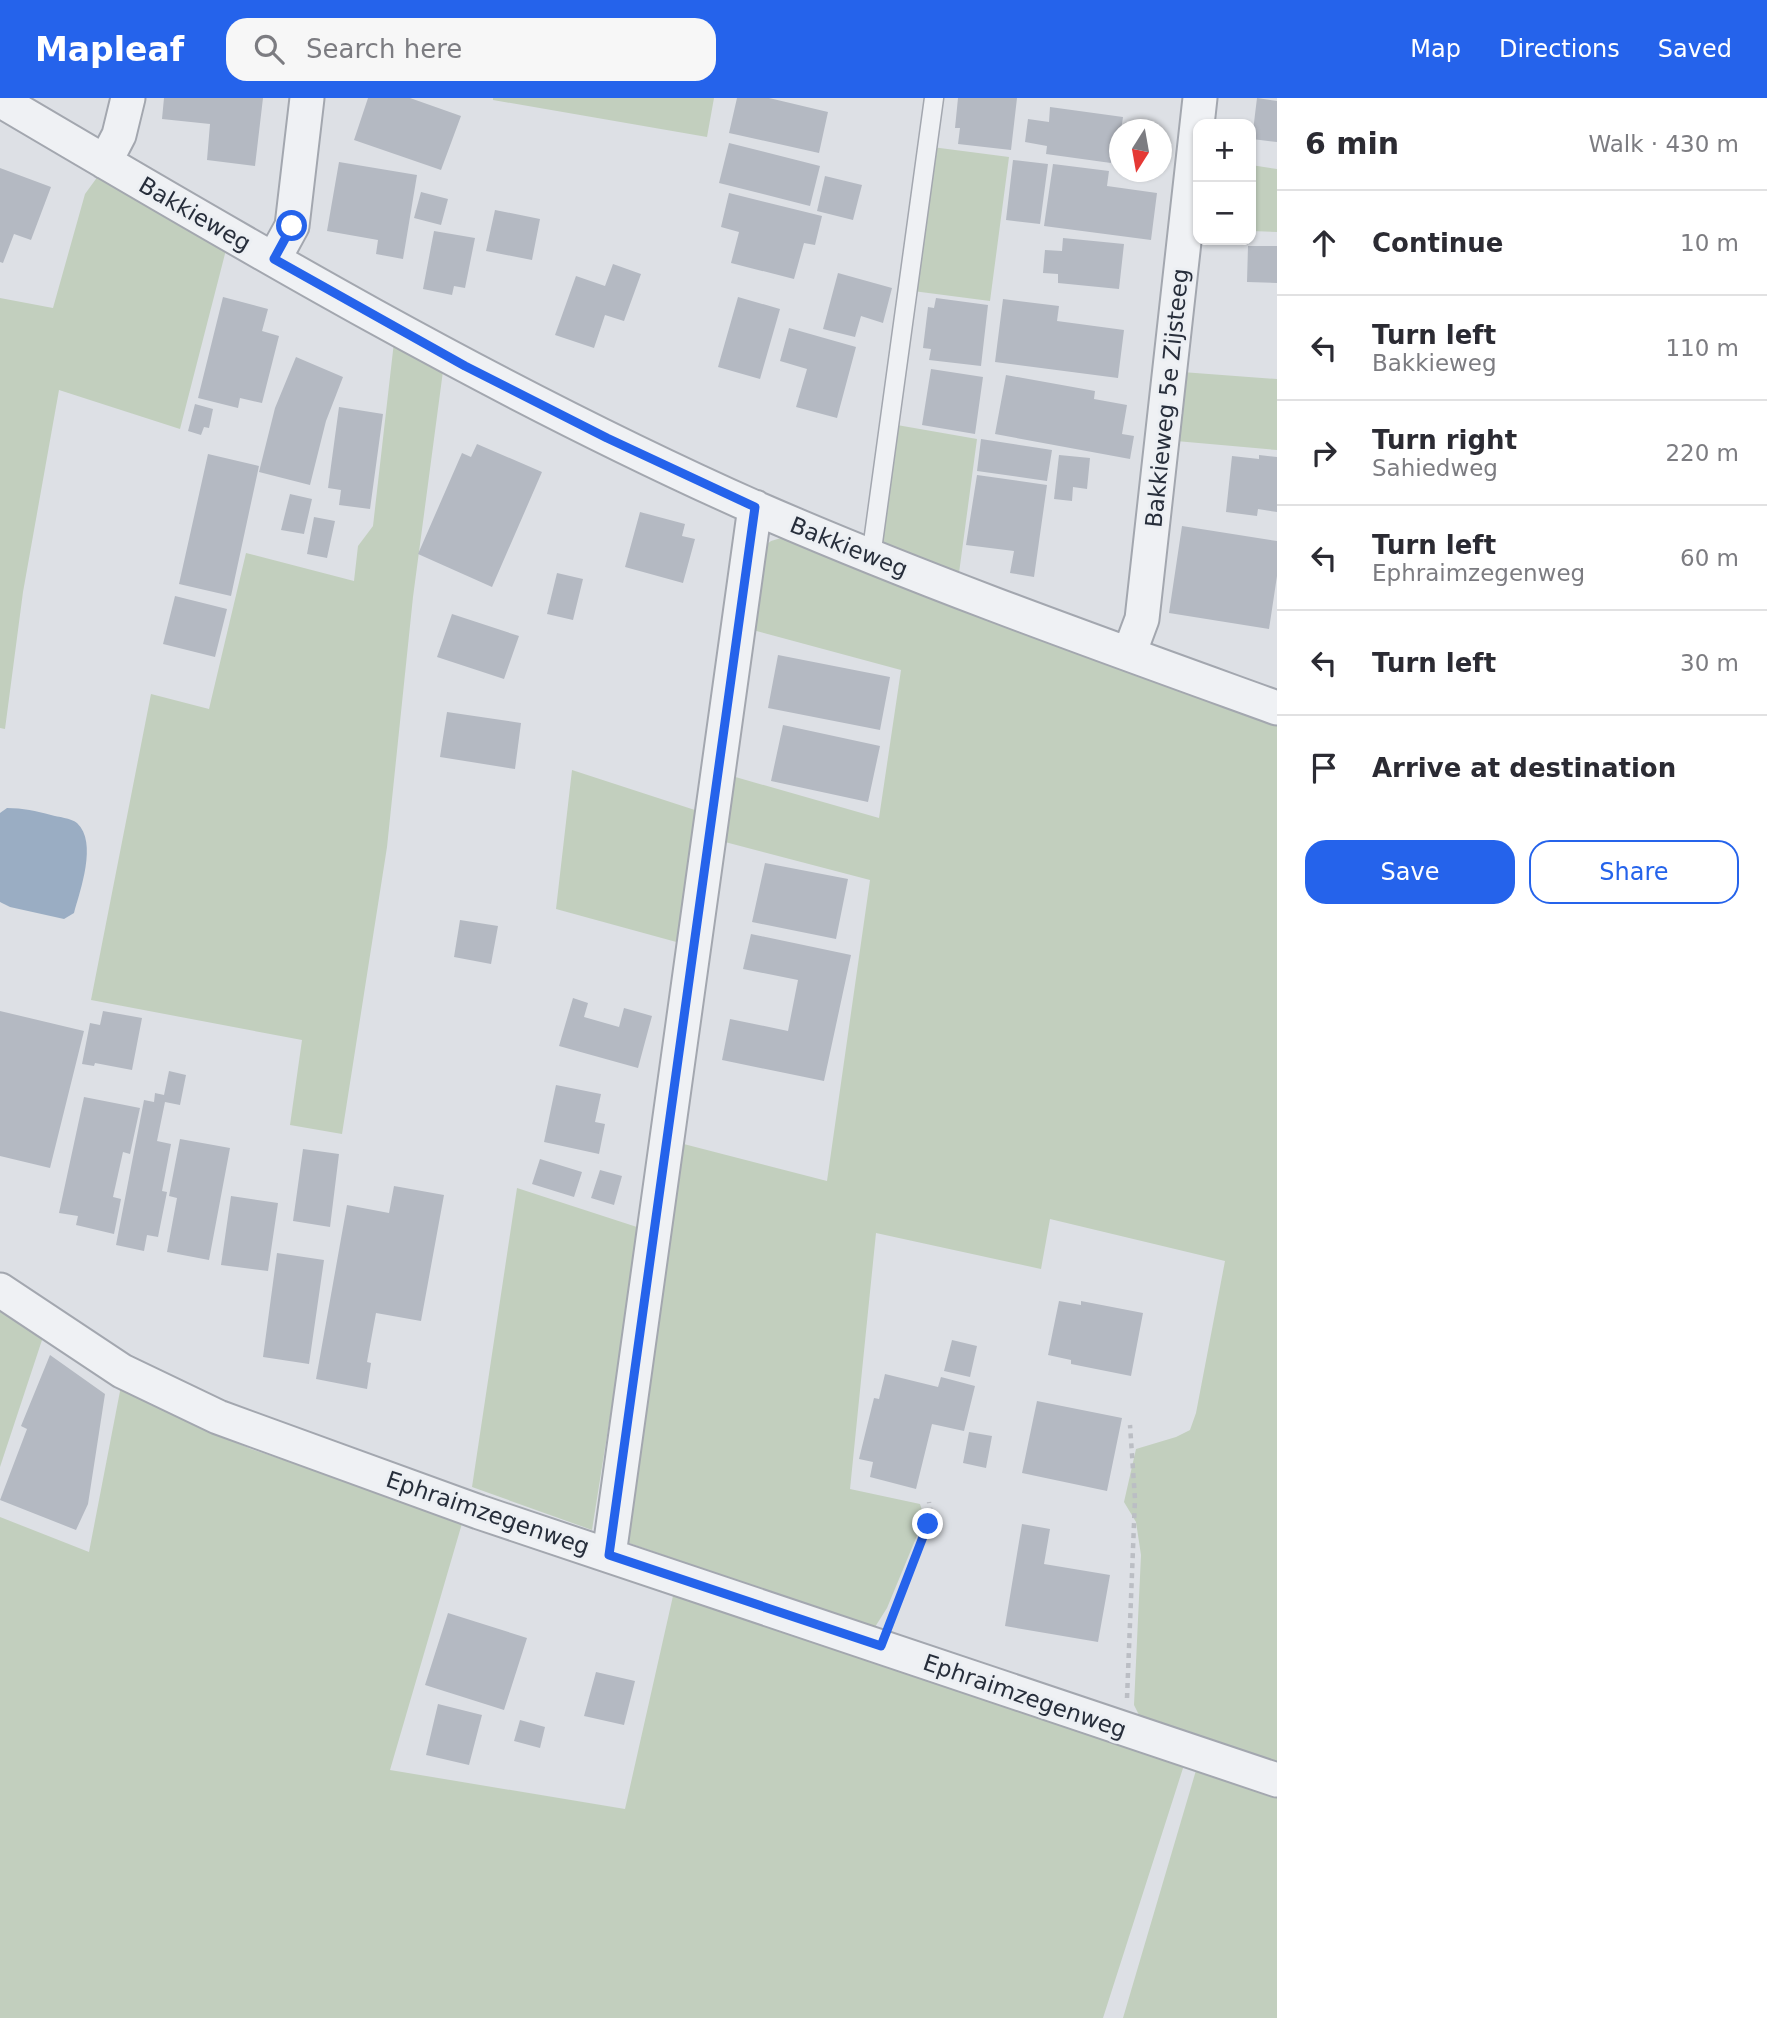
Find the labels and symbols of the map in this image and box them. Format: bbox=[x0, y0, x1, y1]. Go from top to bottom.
north arrow bbox=[1109, 119, 1172, 182]
street label: Bakkieweg bbox=[135, 172, 255, 256]
route start bbox=[276, 210, 307, 241]
street label: Bakkieweg 5e Zijsteeg bbox=[1140, 267, 1194, 529]
street label: Bakkieweg bbox=[786, 512, 912, 582]
street label: Ephraimzegenweg bbox=[383, 1466, 593, 1560]
route end bbox=[912, 1508, 943, 1539]
street label: Ephraimzegenweg bbox=[920, 1649, 1130, 1743]

